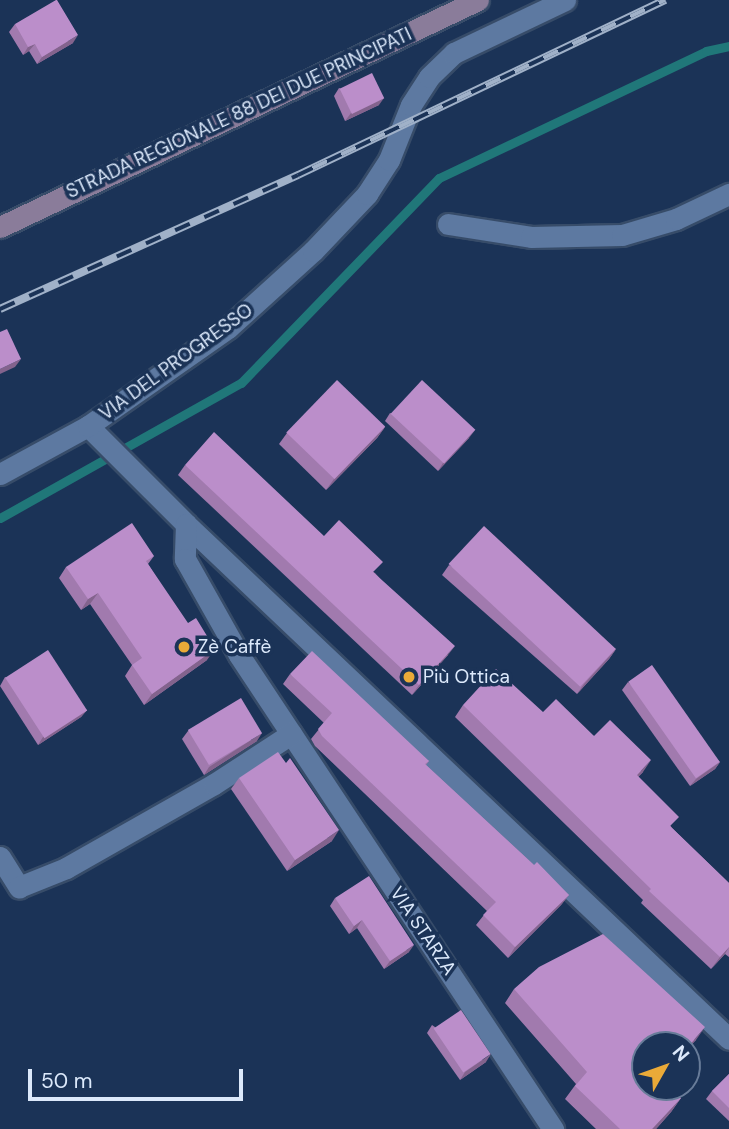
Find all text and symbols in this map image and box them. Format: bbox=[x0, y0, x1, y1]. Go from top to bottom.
street label: STRADA REGIONALE 88 DEI DUE PRINCIPATI bbox=[63, 23, 415, 203]
street label: VIA DEL PROGRESSO bbox=[95, 299, 257, 425]
place label: Zè Caffè bbox=[198, 636, 271, 658]
marker: Zè Caffè bbox=[176, 639, 192, 655]
place label: Più Ottica bbox=[423, 666, 510, 688]
marker: Più Ottica bbox=[401, 669, 417, 685]
street label: VIA STARZA bbox=[385, 883, 461, 979]
north arrow bbox=[631, 1031, 701, 1101]
text: N bbox=[667, 1040, 695, 1067]
scale bar bbox=[32, 1056, 247, 1100]
text: 50 m bbox=[41, 1067, 92, 1095]

